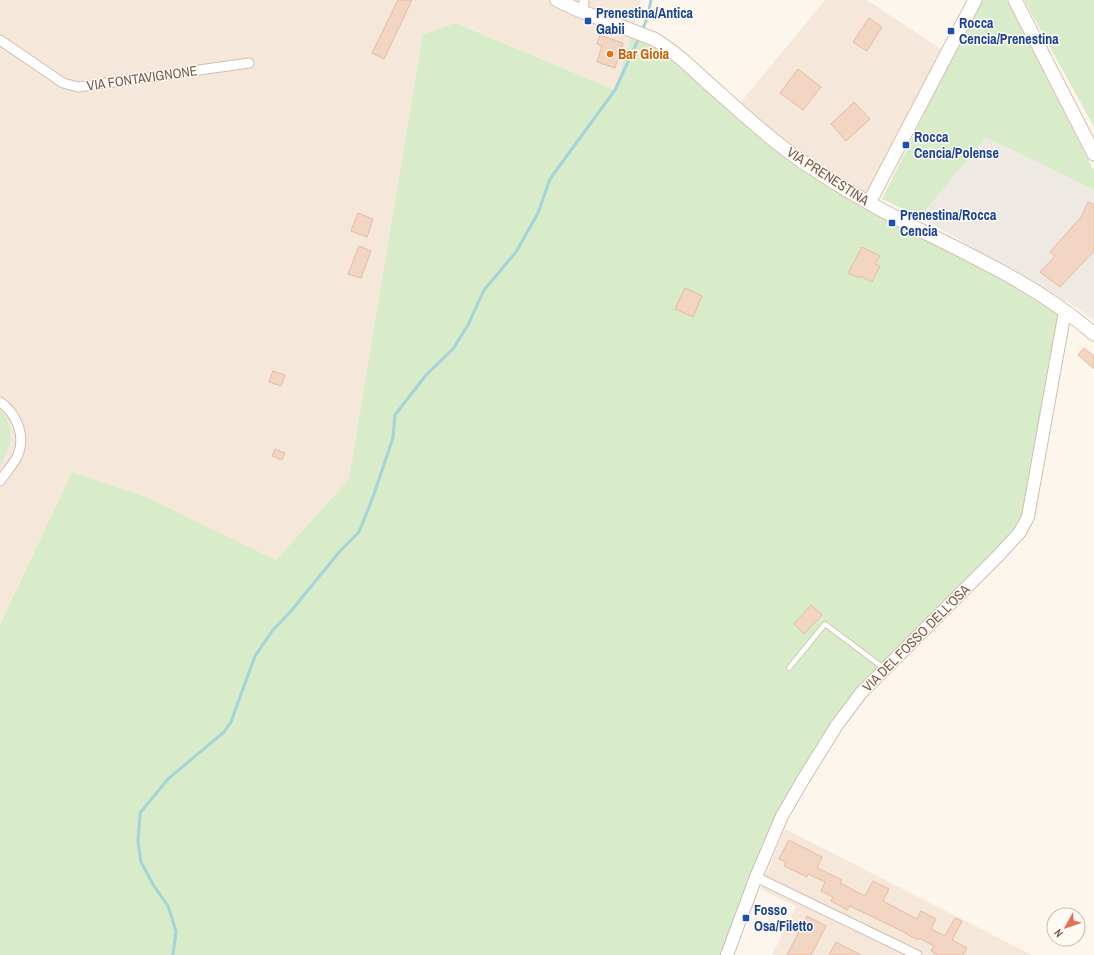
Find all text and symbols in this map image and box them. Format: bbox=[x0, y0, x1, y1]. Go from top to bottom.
place label: Prenestina/Antica Gabii bbox=[596, 4, 694, 38]
place label: Rocca Cencia/Prenestina bbox=[959, 14, 1059, 48]
marker: Prenestina/Antica Gabii bbox=[583, 16, 593, 26]
marker: Rocca Cencia/Prenestina bbox=[946, 26, 956, 36]
place label: Bar Gioia bbox=[618, 45, 670, 63]
marker: Bar Gioia bbox=[605, 49, 615, 59]
street label: VIA FONTAVIGNONE bbox=[86, 61, 198, 95]
place label: Rocca Cencia/Polense bbox=[914, 128, 999, 162]
marker: Rocca Cencia/Polense bbox=[901, 140, 911, 150]
street label: VIA PRENESTINA bbox=[783, 143, 873, 209]
place label: Prenestina/Rocca Cencia bbox=[900, 206, 997, 240]
marker: Prenestina/Rocca Cencia bbox=[887, 218, 897, 228]
street label: VIA DEL FOSSO DELL'OSA bbox=[858, 580, 974, 696]
place label: Fosso Osa/Filetto bbox=[754, 901, 813, 935]
north arrow bbox=[1046, 907, 1086, 947]
marker: Fosso Osa/Filetto bbox=[741, 913, 751, 923]
text: N bbox=[1051, 926, 1066, 940]

